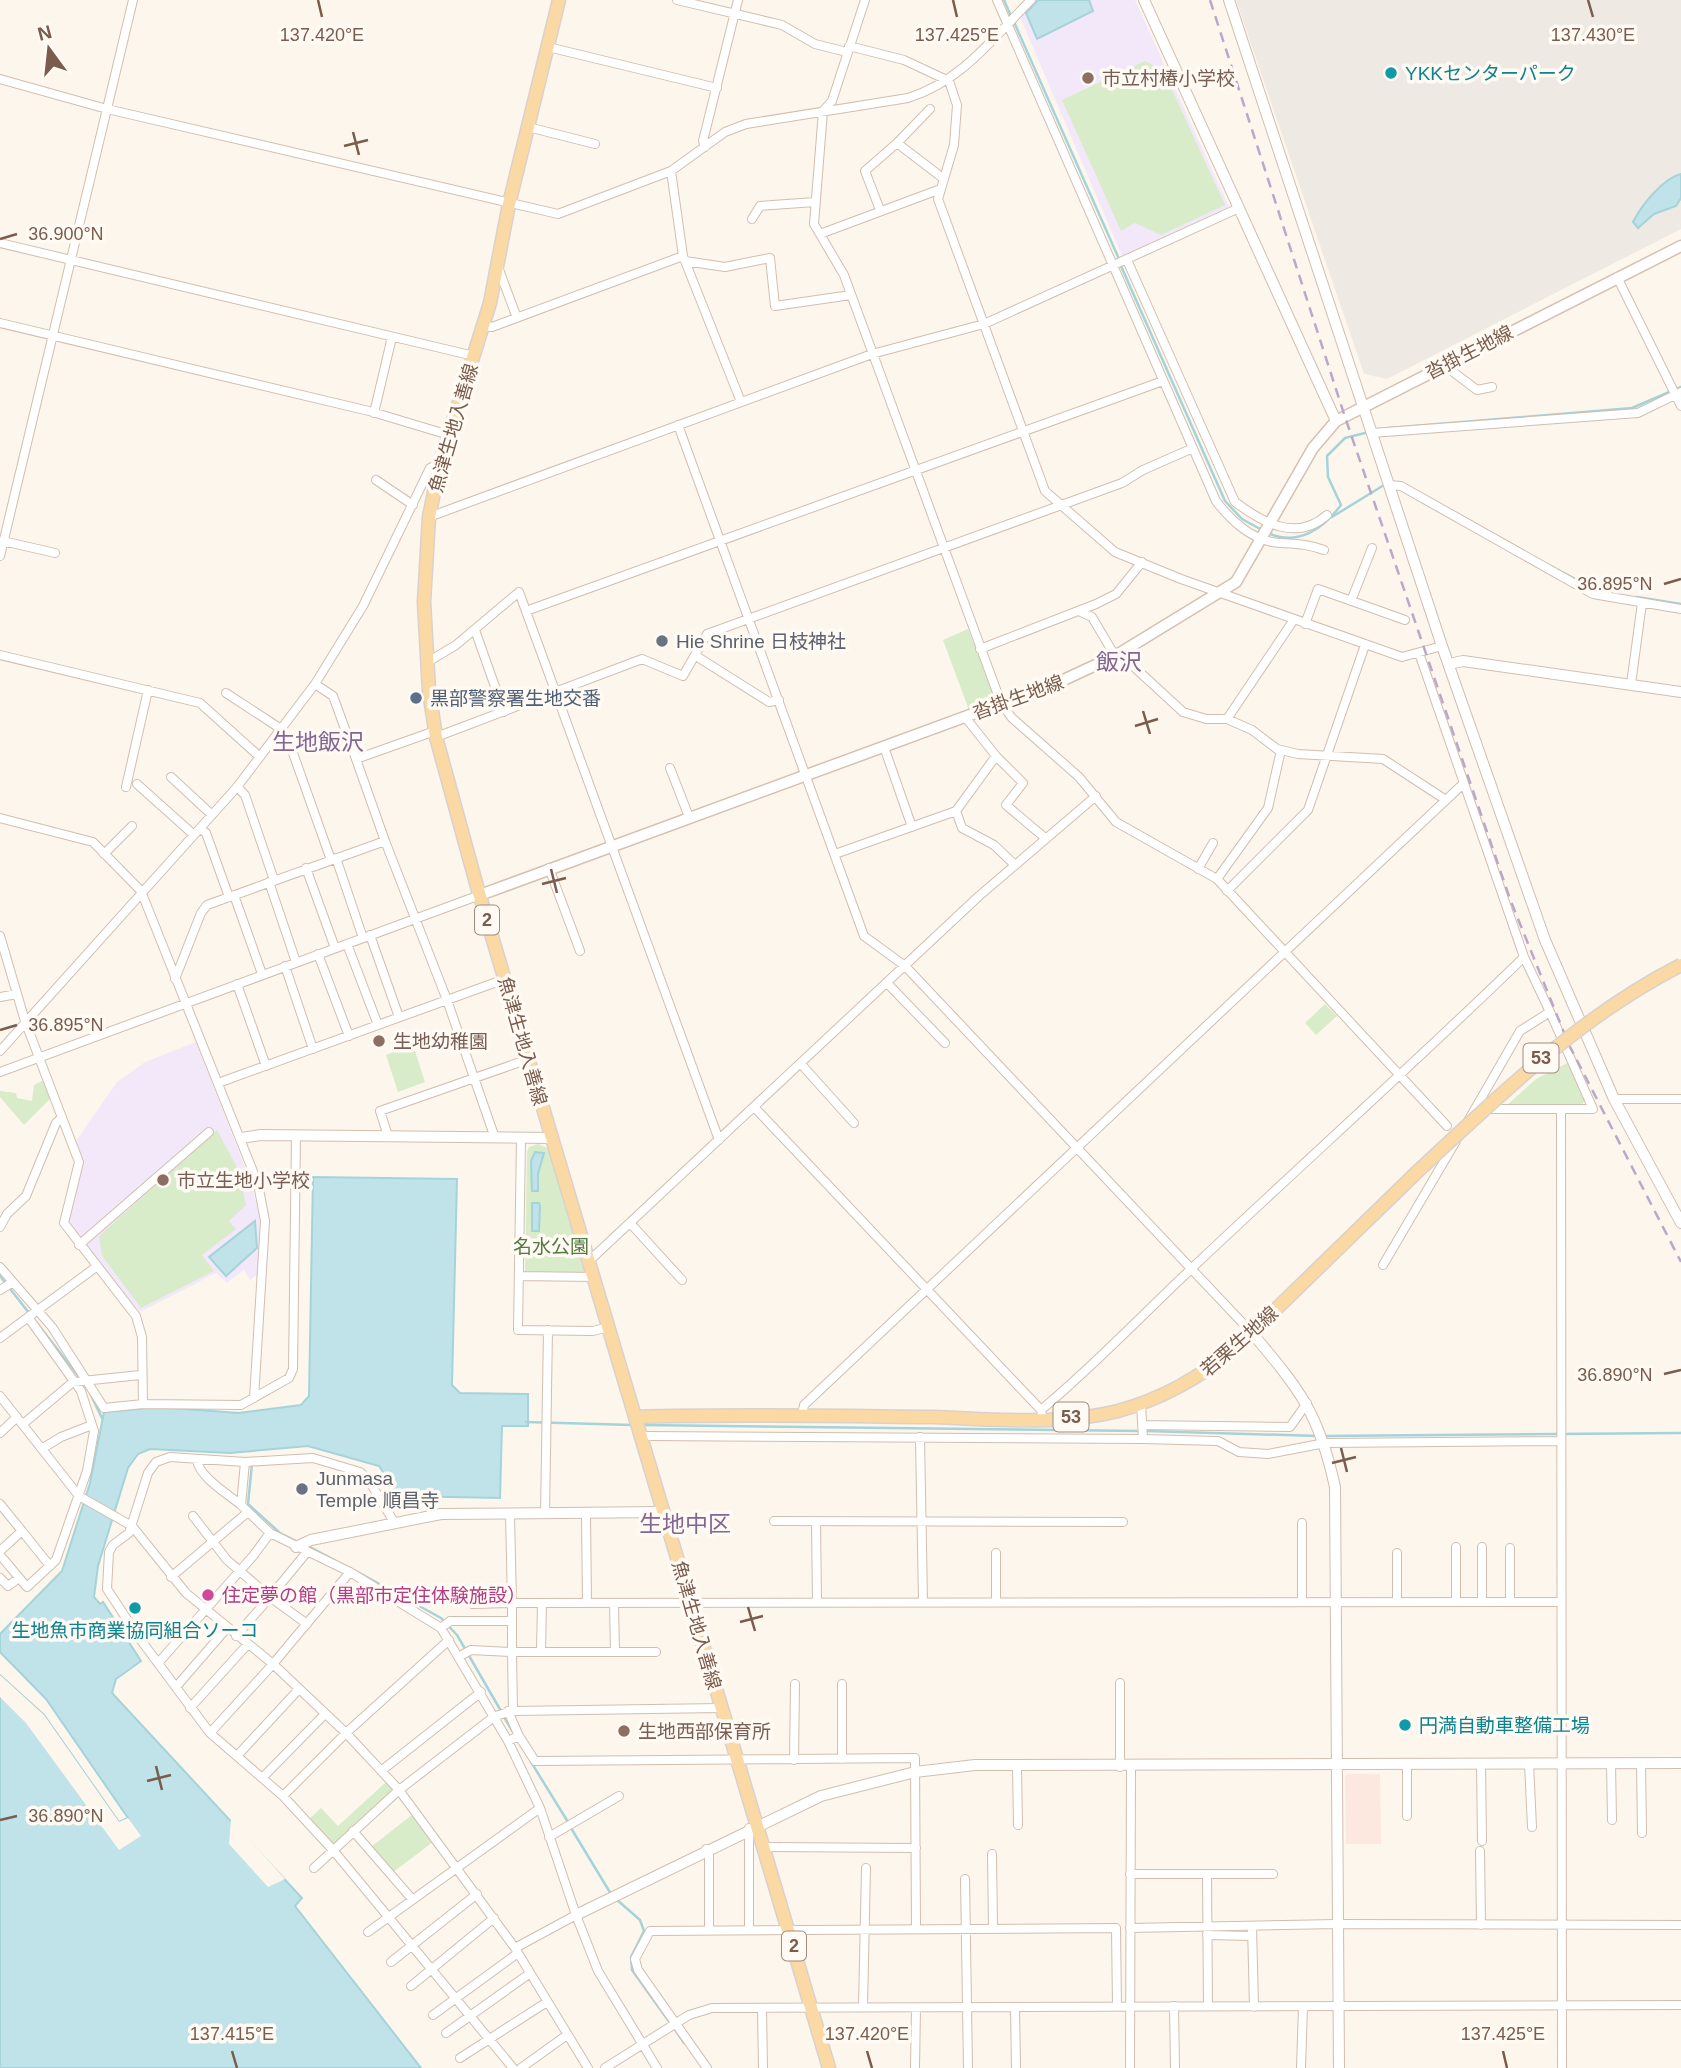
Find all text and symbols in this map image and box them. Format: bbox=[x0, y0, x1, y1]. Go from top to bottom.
north arrow bbox=[14, 14, 84, 84]
text: N bbox=[35, 21, 54, 45]
text: 137.420°E bbox=[280, 25, 364, 45]
text: 137.425°E bbox=[915, 25, 999, 45]
text: 137.430°E bbox=[1551, 25, 1635, 45]
place label: YKKセンターパーク bbox=[1405, 63, 1576, 84]
marker: YKKセンターパーク bbox=[1383, 65, 1399, 81]
place label: 市立村椿小学校 bbox=[1102, 68, 1235, 89]
marker: 市立村椿小学校 bbox=[1080, 70, 1096, 86]
text: 36.900°N bbox=[28, 224, 104, 244]
street label: 沓掛生地線 bbox=[1422, 322, 1516, 383]
street label: 魚津生地入善線 bbox=[425, 361, 482, 495]
text: 36.895°N bbox=[1577, 574, 1653, 594]
place label: Hie Shrine 日枝神社 bbox=[676, 631, 846, 652]
marker: Hie Shrine 日枝神社 bbox=[654, 633, 670, 649]
district label: 飯沢 bbox=[1096, 649, 1142, 675]
street label: 沓掛生地線 bbox=[970, 671, 1066, 724]
place label: 黒部警察署生地交番 bbox=[430, 688, 601, 709]
marker: 黒部警察署生地交番 bbox=[408, 690, 424, 706]
district label: 生地飯沢 bbox=[272, 729, 364, 755]
road number: 2 bbox=[475, 905, 499, 934]
street label: 魚津生地入善線 bbox=[494, 974, 551, 1108]
text: 36.895°N bbox=[28, 1015, 104, 1035]
place label: 生地幼稚園 bbox=[393, 1031, 488, 1052]
marker: 生地幼稚園 bbox=[371, 1033, 387, 1049]
road number: 53 bbox=[1524, 1044, 1558, 1072]
place label: 市立生地小学校 bbox=[177, 1170, 310, 1191]
marker: 市立生地小学校 bbox=[155, 1172, 171, 1188]
park label: 名水公園 bbox=[513, 1236, 589, 1257]
street label: 若栗生地線 bbox=[1197, 1302, 1282, 1380]
text: 36.890°N bbox=[1577, 1365, 1653, 1385]
road number: 53 bbox=[1054, 1402, 1088, 1432]
place label: Junmasa Temple 順昌寺 bbox=[316, 1468, 440, 1511]
marker: Junmasa Temple 順昌寺 bbox=[294, 1481, 310, 1497]
district label: 生地中区 bbox=[639, 1511, 731, 1537]
street label: 魚津生地入善線 bbox=[668, 1558, 725, 1692]
place label: 住定夢の館（黒部市定住体験施設） bbox=[222, 1585, 526, 1606]
marker: 住定夢の館（黒部市定住体験施設） bbox=[200, 1587, 216, 1603]
marker: 生地魚市商業協同組合ソーコ bbox=[127, 1600, 143, 1616]
place label: 生地魚市商業協同組合ソーコ bbox=[11, 1620, 259, 1641]
place label: 円満自動車整備工場 bbox=[1419, 1715, 1590, 1736]
marker: 円満自動車整備工場 bbox=[1397, 1717, 1413, 1733]
place label: 生地西部保育所 bbox=[638, 1721, 771, 1742]
marker: 生地西部保育所 bbox=[616, 1723, 632, 1739]
text: 36.890°N bbox=[28, 1806, 104, 1826]
road number: 2 bbox=[782, 1932, 806, 1960]
text: 137.415°E bbox=[190, 2024, 274, 2044]
text: 137.420°E bbox=[825, 2024, 909, 2044]
text: 137.425°E bbox=[1461, 2024, 1545, 2044]

